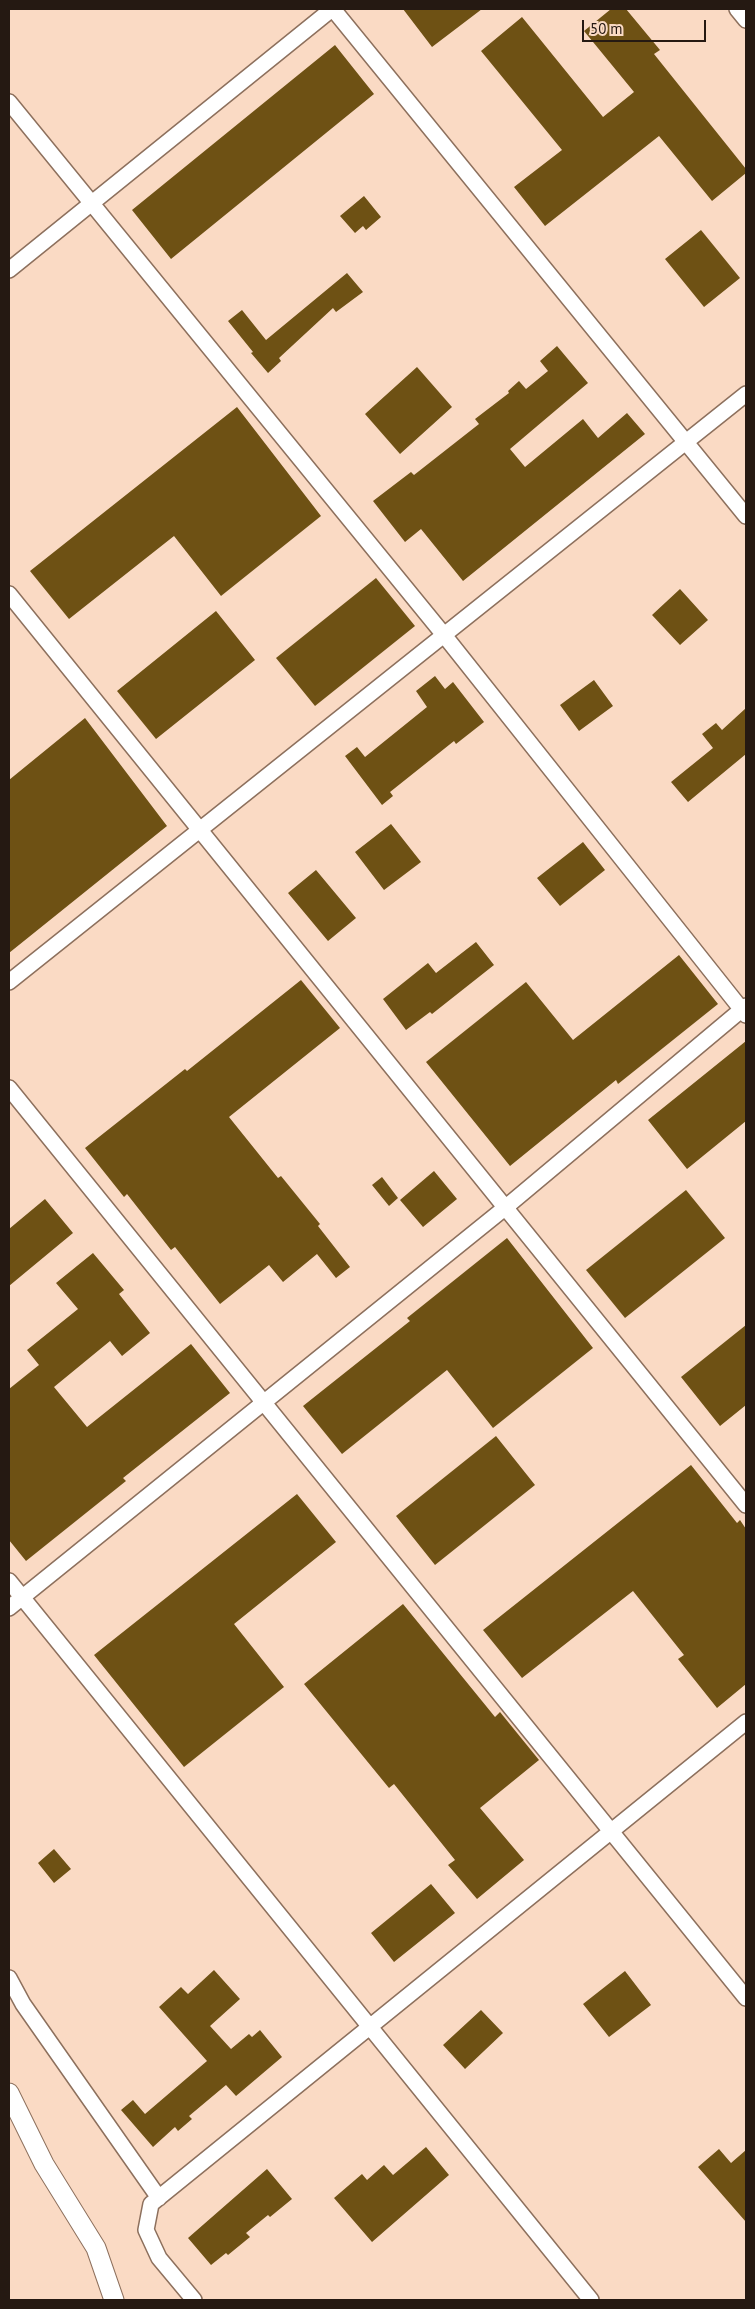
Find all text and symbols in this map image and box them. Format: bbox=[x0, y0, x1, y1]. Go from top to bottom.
scale bar bbox=[585, 10, 709, 42]
text: 50 m bbox=[590, 19, 623, 38]

